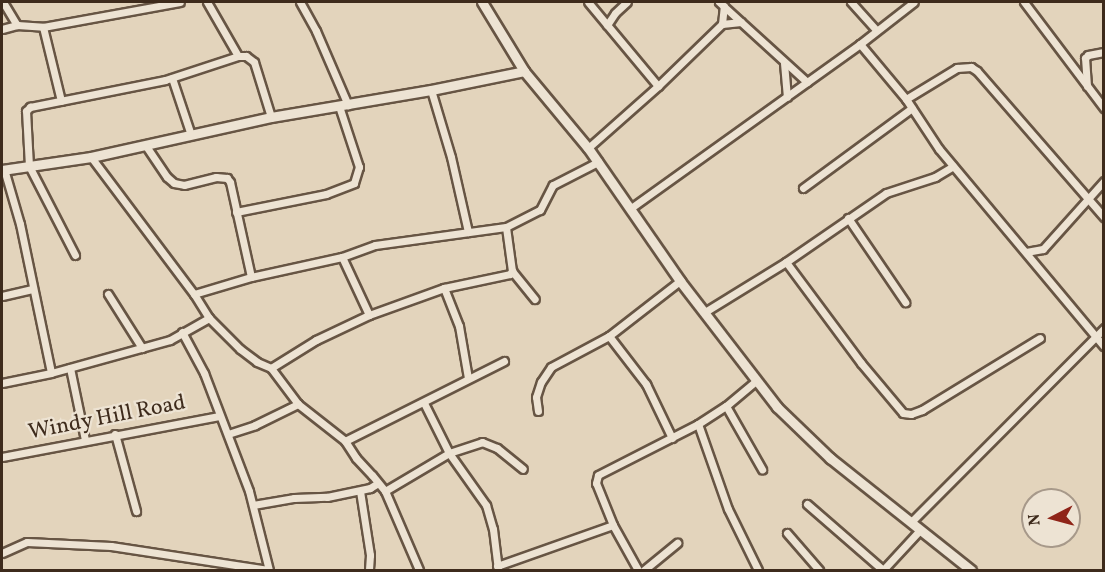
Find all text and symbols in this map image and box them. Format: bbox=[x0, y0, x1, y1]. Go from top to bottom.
street label: Windy Hill Road bbox=[26, 390, 188, 446]
north arrow bbox=[1021, 488, 1081, 548]
text: N bbox=[1024, 513, 1047, 527]

